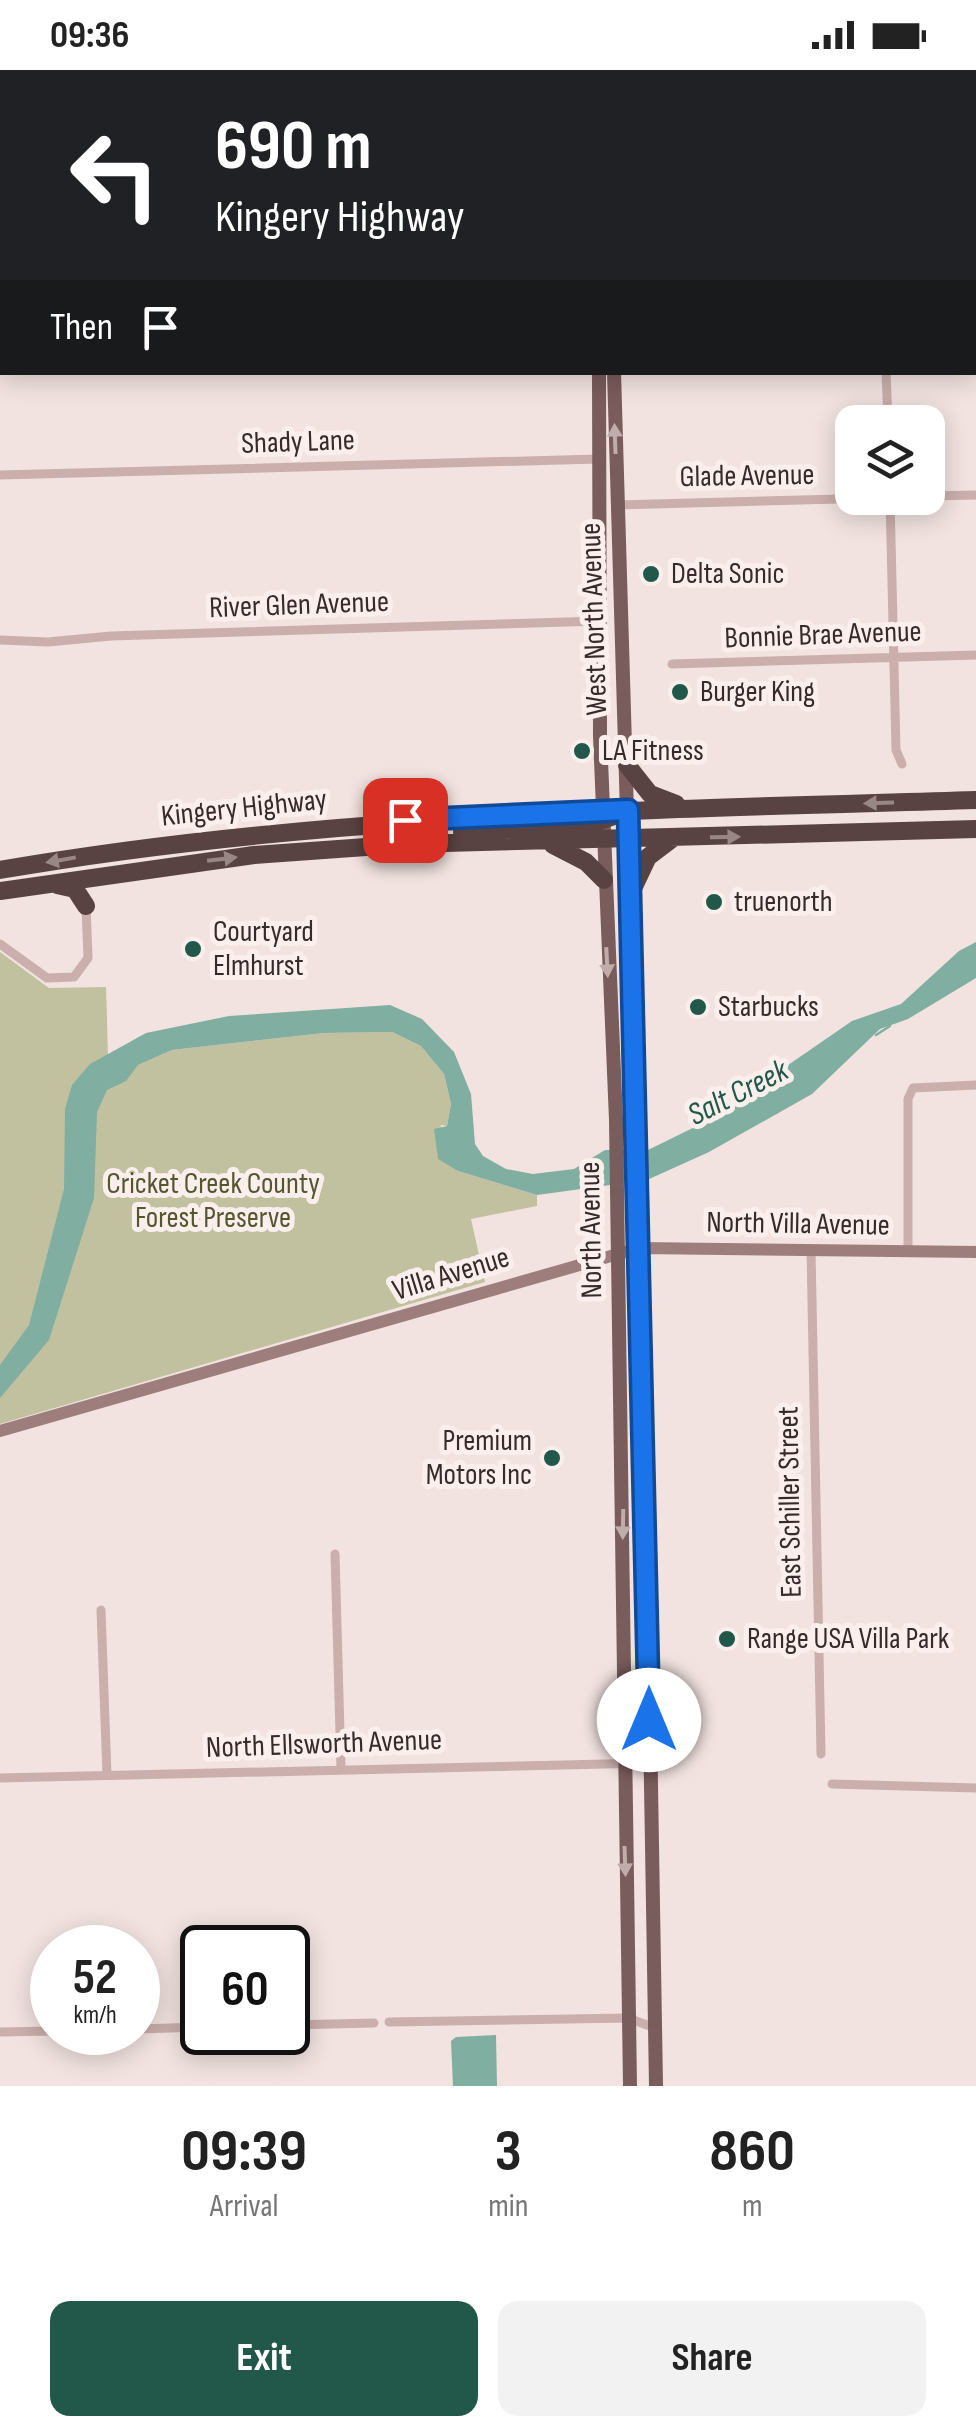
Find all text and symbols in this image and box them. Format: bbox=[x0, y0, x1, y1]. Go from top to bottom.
text: 09:36 bbox=[50, 13, 129, 58]
text: 690 m bbox=[215, 105, 372, 189]
icon: left bbox=[50, 110, 180, 240]
text: Kingery Highway bbox=[215, 190, 464, 245]
icon: arrive bbox=[133, 300, 188, 355]
text: Then bbox=[50, 305, 113, 350]
map controls bbox=[835, 405, 945, 515]
button: layers bbox=[835, 405, 945, 515]
street label: Shady Lane bbox=[241, 422, 355, 462]
one-way arrow bbox=[607, 422, 623, 454]
street label: Glade Avenue bbox=[679, 457, 815, 495]
street label: West North Avenue bbox=[573, 522, 615, 716]
place label: Delta Sonic bbox=[671, 556, 784, 592]
marker: Delta Sonic bbox=[640, 563, 662, 585]
street label: River Glen Avenue bbox=[208, 584, 390, 626]
street label: Bonnie Brae Avenue bbox=[724, 614, 922, 656]
place label: Burger King bbox=[700, 674, 815, 710]
marker: Burger King bbox=[669, 681, 691, 703]
place label: LA Fitness bbox=[602, 733, 704, 769]
marker: LA Fitness bbox=[571, 740, 593, 762]
pin bbox=[363, 778, 448, 863]
street label: Kingery Highway bbox=[159, 781, 329, 835]
icon: arrive bbox=[378, 793, 433, 848]
one-way arrow bbox=[862, 796, 894, 812]
one-way arrow bbox=[710, 828, 742, 844]
one-way arrow bbox=[207, 851, 239, 867]
one-way arrow bbox=[45, 853, 76, 868]
place label: truenorth bbox=[734, 884, 833, 920]
marker: truenorth bbox=[703, 891, 725, 913]
place label: Courtyard Elmhurst bbox=[213, 914, 314, 984]
marker: Courtyard Elmhurst bbox=[182, 938, 204, 960]
one-way arrow bbox=[599, 947, 615, 979]
place label: Starbucks bbox=[718, 989, 819, 1025]
marker: Starbucks bbox=[687, 996, 709, 1018]
water label: Salt Creek bbox=[681, 1051, 796, 1135]
street label: North Avenue bbox=[572, 1161, 610, 1299]
park label: Cricket Creek County Forest Preserve bbox=[106, 1166, 320, 1236]
street label: North Villa Avenue bbox=[706, 1204, 890, 1244]
street label: Villa Avenue bbox=[388, 1239, 514, 1309]
street label: East Schiller Street bbox=[770, 1406, 810, 1598]
place label: Premium Motors Inc bbox=[426, 1423, 532, 1493]
marker: Premium Motors Inc bbox=[541, 1447, 563, 1469]
one-way arrow bbox=[615, 1508, 631, 1540]
place label: Range USA Villa Park bbox=[747, 1621, 950, 1657]
marker: Range USA Villa Park bbox=[716, 1628, 738, 1650]
position arrow bbox=[597, 1668, 701, 1772]
street label: North Ellsworth Avenue bbox=[205, 1722, 443, 1766]
one-way arrow bbox=[617, 1845, 633, 1877]
speed limit sign: 60 bbox=[180, 1925, 310, 2055]
text: 52 bbox=[73, 1948, 117, 2008]
text: km/h bbox=[73, 2000, 117, 2031]
text: 09:39 bbox=[181, 2116, 307, 2188]
text: 3 bbox=[495, 2116, 522, 2188]
text: 860 bbox=[710, 2116, 795, 2188]
text: Arrival bbox=[210, 2187, 278, 2226]
text: min bbox=[488, 2187, 528, 2226]
text: m bbox=[742, 2187, 762, 2226]
button: Exit bbox=[50, 2301, 478, 2416]
button: Share bbox=[498, 2301, 926, 2416]

